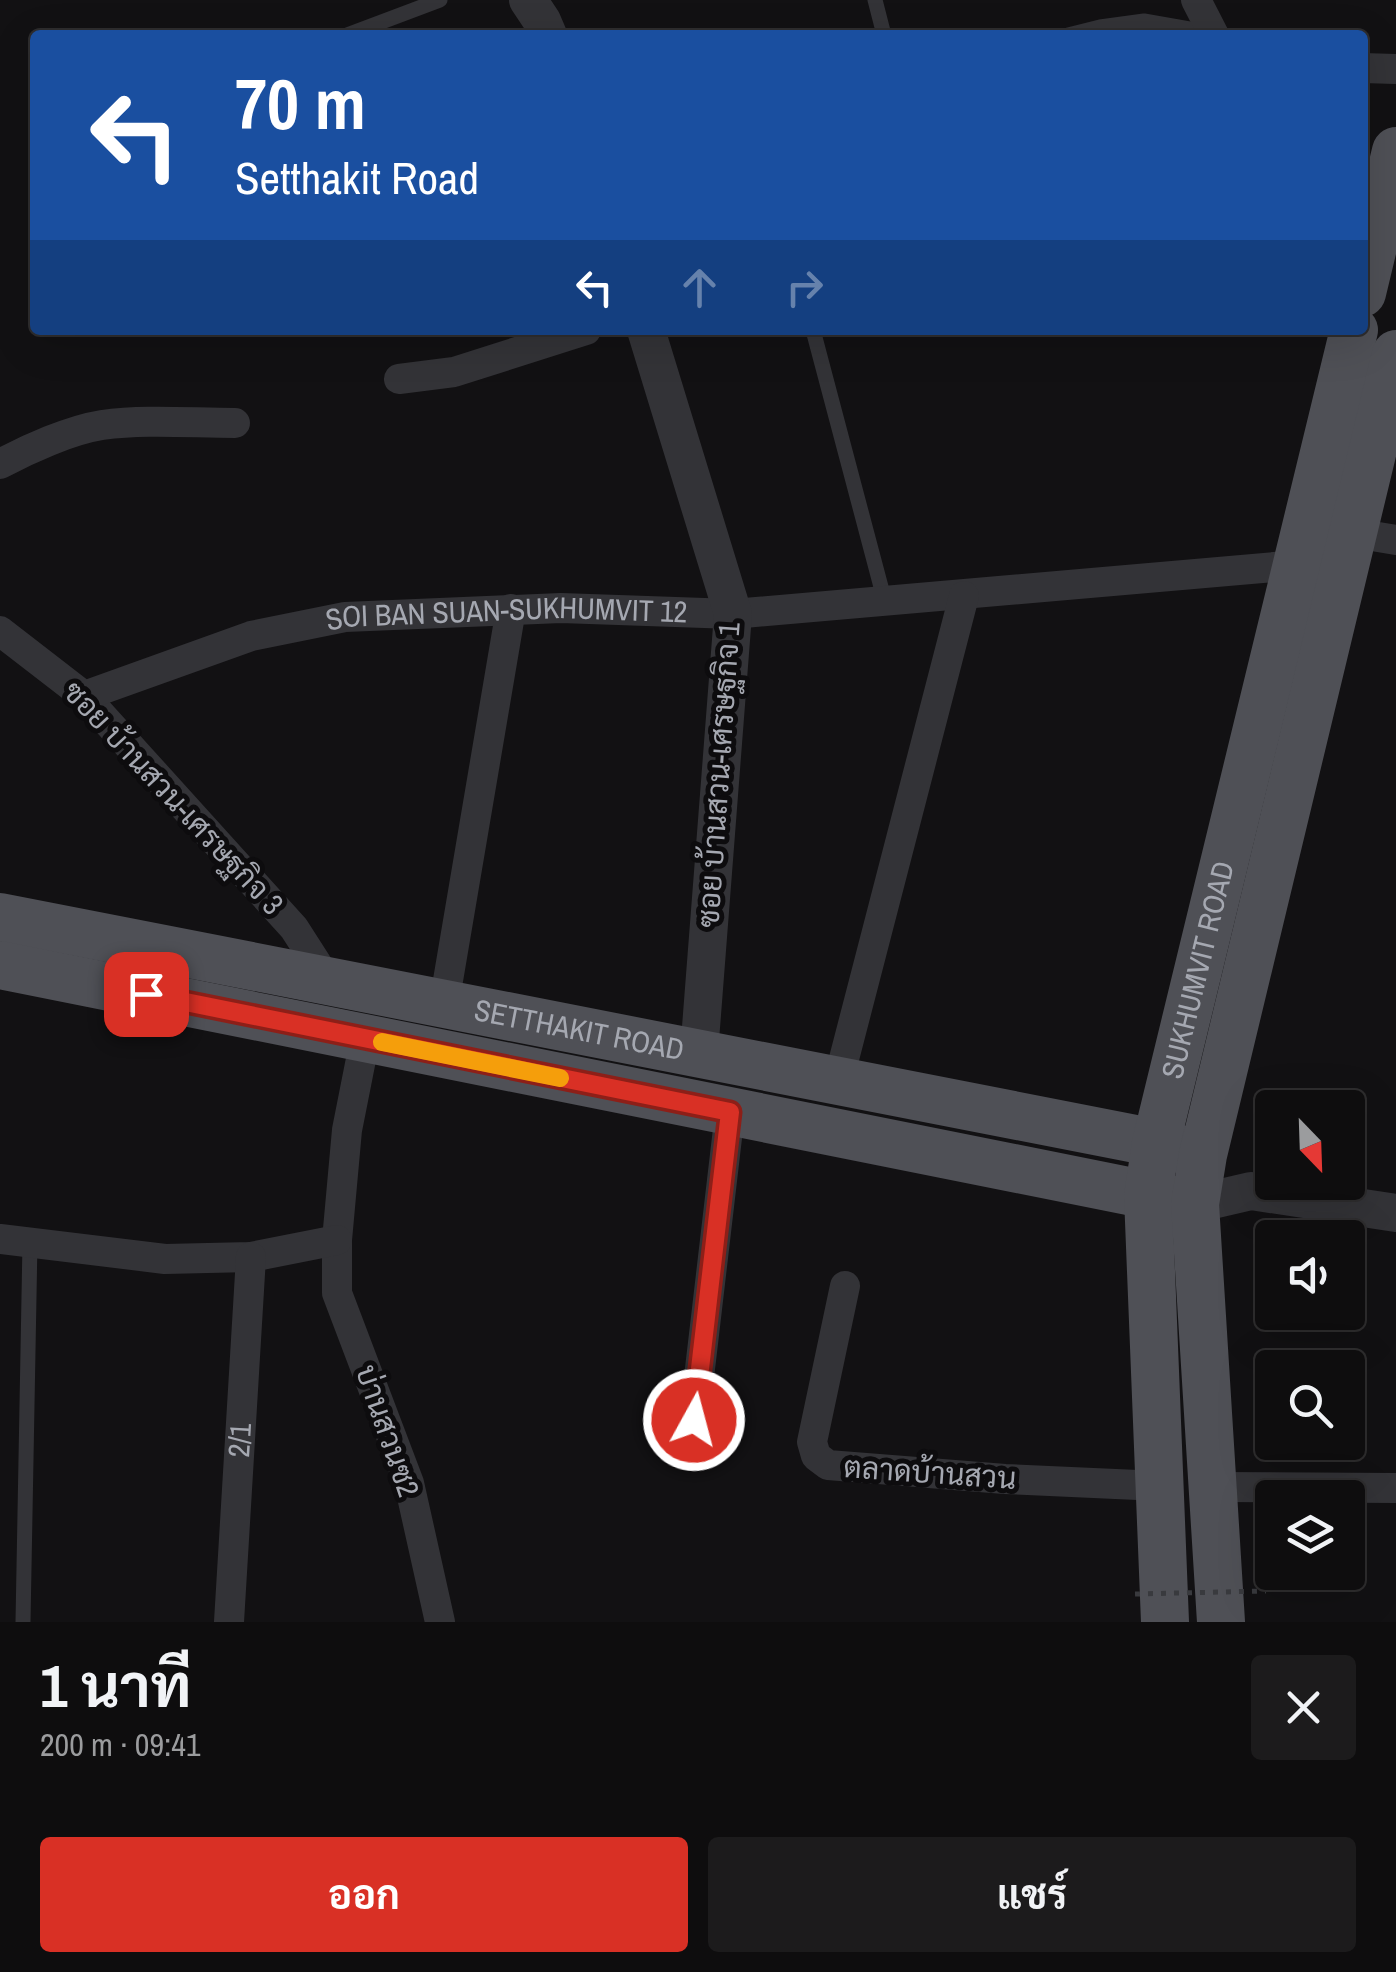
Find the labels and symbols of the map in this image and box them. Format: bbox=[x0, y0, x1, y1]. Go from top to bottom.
street label: SOI BAN SUAN-SUKHUMVIT 12 bbox=[322, 587, 688, 639]
street label: ซอย บ้านสวน-เศรษฐกิจ 1 bbox=[687, 621, 750, 929]
street label: ซอย บ้านสวน-เศรษฐกิจ 3 bbox=[54, 672, 293, 924]
street label: SUKHUMVIT ROAD bbox=[1151, 857, 1243, 1083]
pin bbox=[104, 952, 189, 1037]
street label: SETTHAKIT ROAD bbox=[471, 989, 688, 1069]
north arrow bbox=[1255, 1090, 1365, 1200]
street label: บ่านสวนซ2 bbox=[347, 1359, 429, 1502]
position arrow bbox=[642, 1368, 746, 1472]
street label: 2/1 bbox=[218, 1422, 260, 1459]
street label: ตลาดบ้านสวน bbox=[842, 1446, 1018, 1498]

